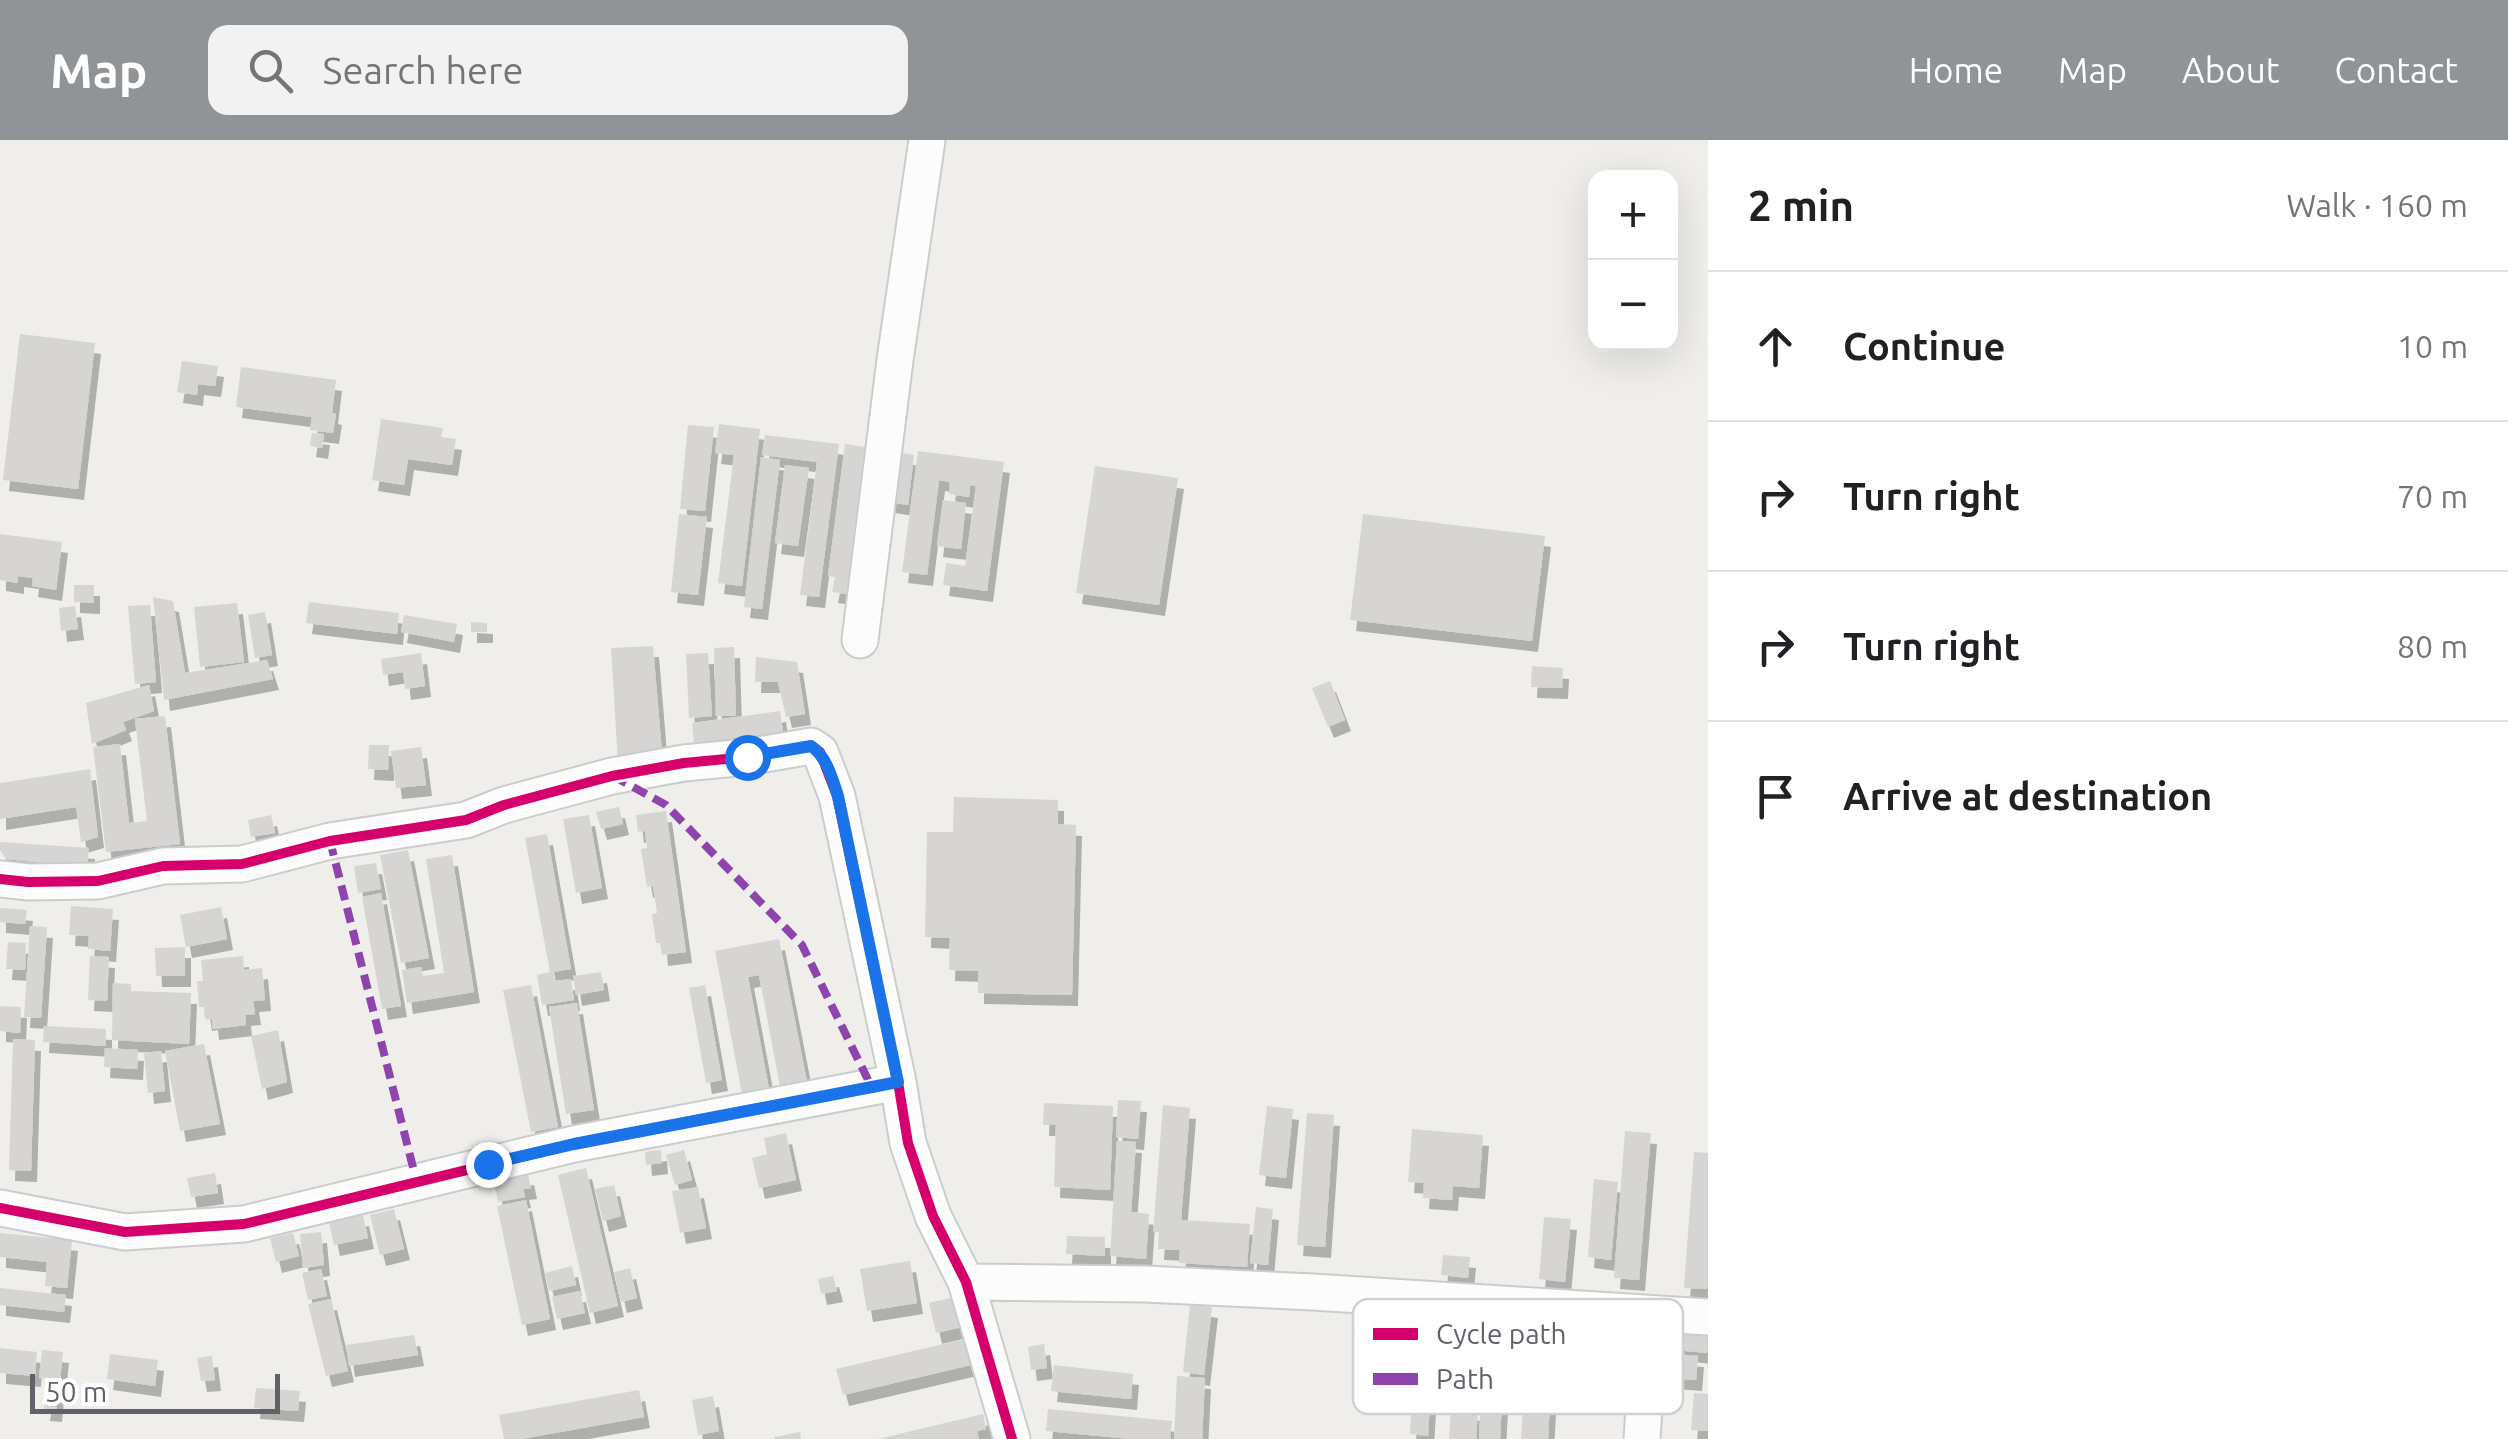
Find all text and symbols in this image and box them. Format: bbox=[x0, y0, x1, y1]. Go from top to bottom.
search box bbox=[208, 25, 908, 115]
text: Map bbox=[50, 43, 148, 97]
icon: search bbox=[243, 43, 298, 98]
text: Search here bbox=[323, 49, 523, 91]
text: Home bbox=[1909, 50, 2003, 90]
text: Map bbox=[2058, 50, 2127, 90]
text: About bbox=[2182, 50, 2279, 90]
text: Contact bbox=[2334, 50, 2458, 90]
map controls bbox=[1588, 170, 1678, 350]
button: + bbox=[1588, 170, 1678, 260]
text: 2 min bbox=[1748, 182, 1854, 229]
text: Walk · 160 m bbox=[2286, 187, 2468, 223]
button: − bbox=[1588, 260, 1678, 350]
icon: ahead bbox=[1748, 319, 1803, 374]
text: Continue bbox=[1843, 325, 2005, 367]
text: 10 m bbox=[2397, 328, 2468, 364]
icon: right bbox=[1748, 469, 1803, 524]
text: Turn right bbox=[1843, 475, 2020, 517]
text: 70 m bbox=[2397, 478, 2468, 514]
icon: right bbox=[1748, 619, 1803, 674]
text: Turn right bbox=[1843, 625, 2020, 667]
text: 80 m bbox=[2397, 628, 2468, 664]
route start bbox=[725, 735, 771, 781]
icon: arrive bbox=[1748, 769, 1803, 824]
text: Arrive at destination bbox=[1843, 775, 2212, 817]
route end bbox=[466, 1142, 512, 1188]
legend bbox=[1353, 1299, 1683, 1414]
text: Cycle path bbox=[1436, 1318, 1567, 1349]
text: Path bbox=[1436, 1363, 1494, 1394]
scale bar bbox=[30, 1369, 280, 1414]
text: 50 m bbox=[45, 1376, 107, 1407]

